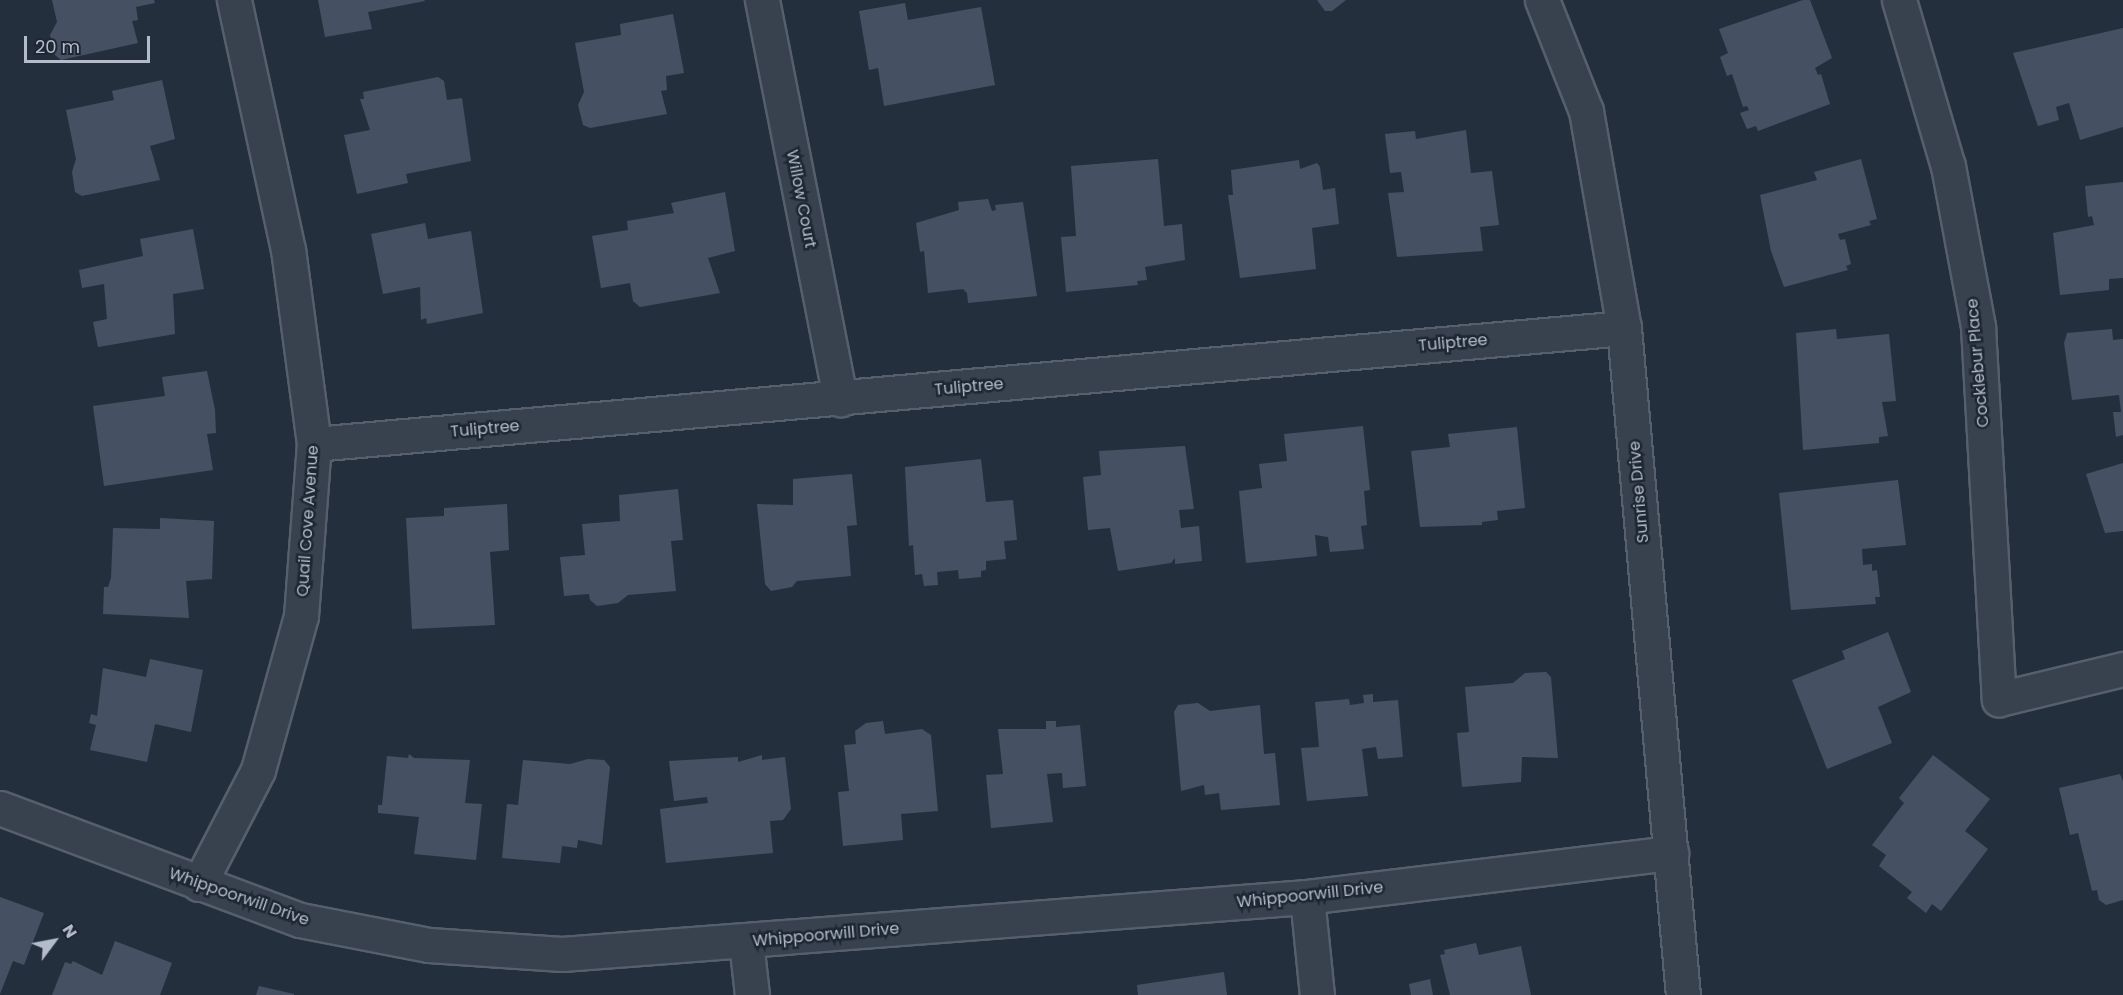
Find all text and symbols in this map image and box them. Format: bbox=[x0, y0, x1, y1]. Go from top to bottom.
scale bar bbox=[27, 24, 153, 62]
text: 20 m bbox=[35, 34, 80, 59]
street label: Willow Court bbox=[782, 148, 820, 250]
street label: Cocklebur Place bbox=[1963, 298, 1993, 428]
street label: Tuliptree bbox=[1418, 330, 1488, 356]
street label: Tuliptree bbox=[934, 374, 1004, 400]
street label: Tuliptree bbox=[450, 416, 520, 442]
street label: Sunrise Drive bbox=[1625, 440, 1653, 544]
street label: Quail Cove Avenue bbox=[293, 445, 323, 597]
street label: Whippoorwill Drive bbox=[166, 864, 312, 930]
street label: Whippoorwill Drive bbox=[1236, 878, 1384, 912]
north arrow bbox=[24, 911, 84, 971]
street label: Whippoorwill Drive bbox=[752, 919, 900, 951]
text: N bbox=[57, 920, 83, 942]

